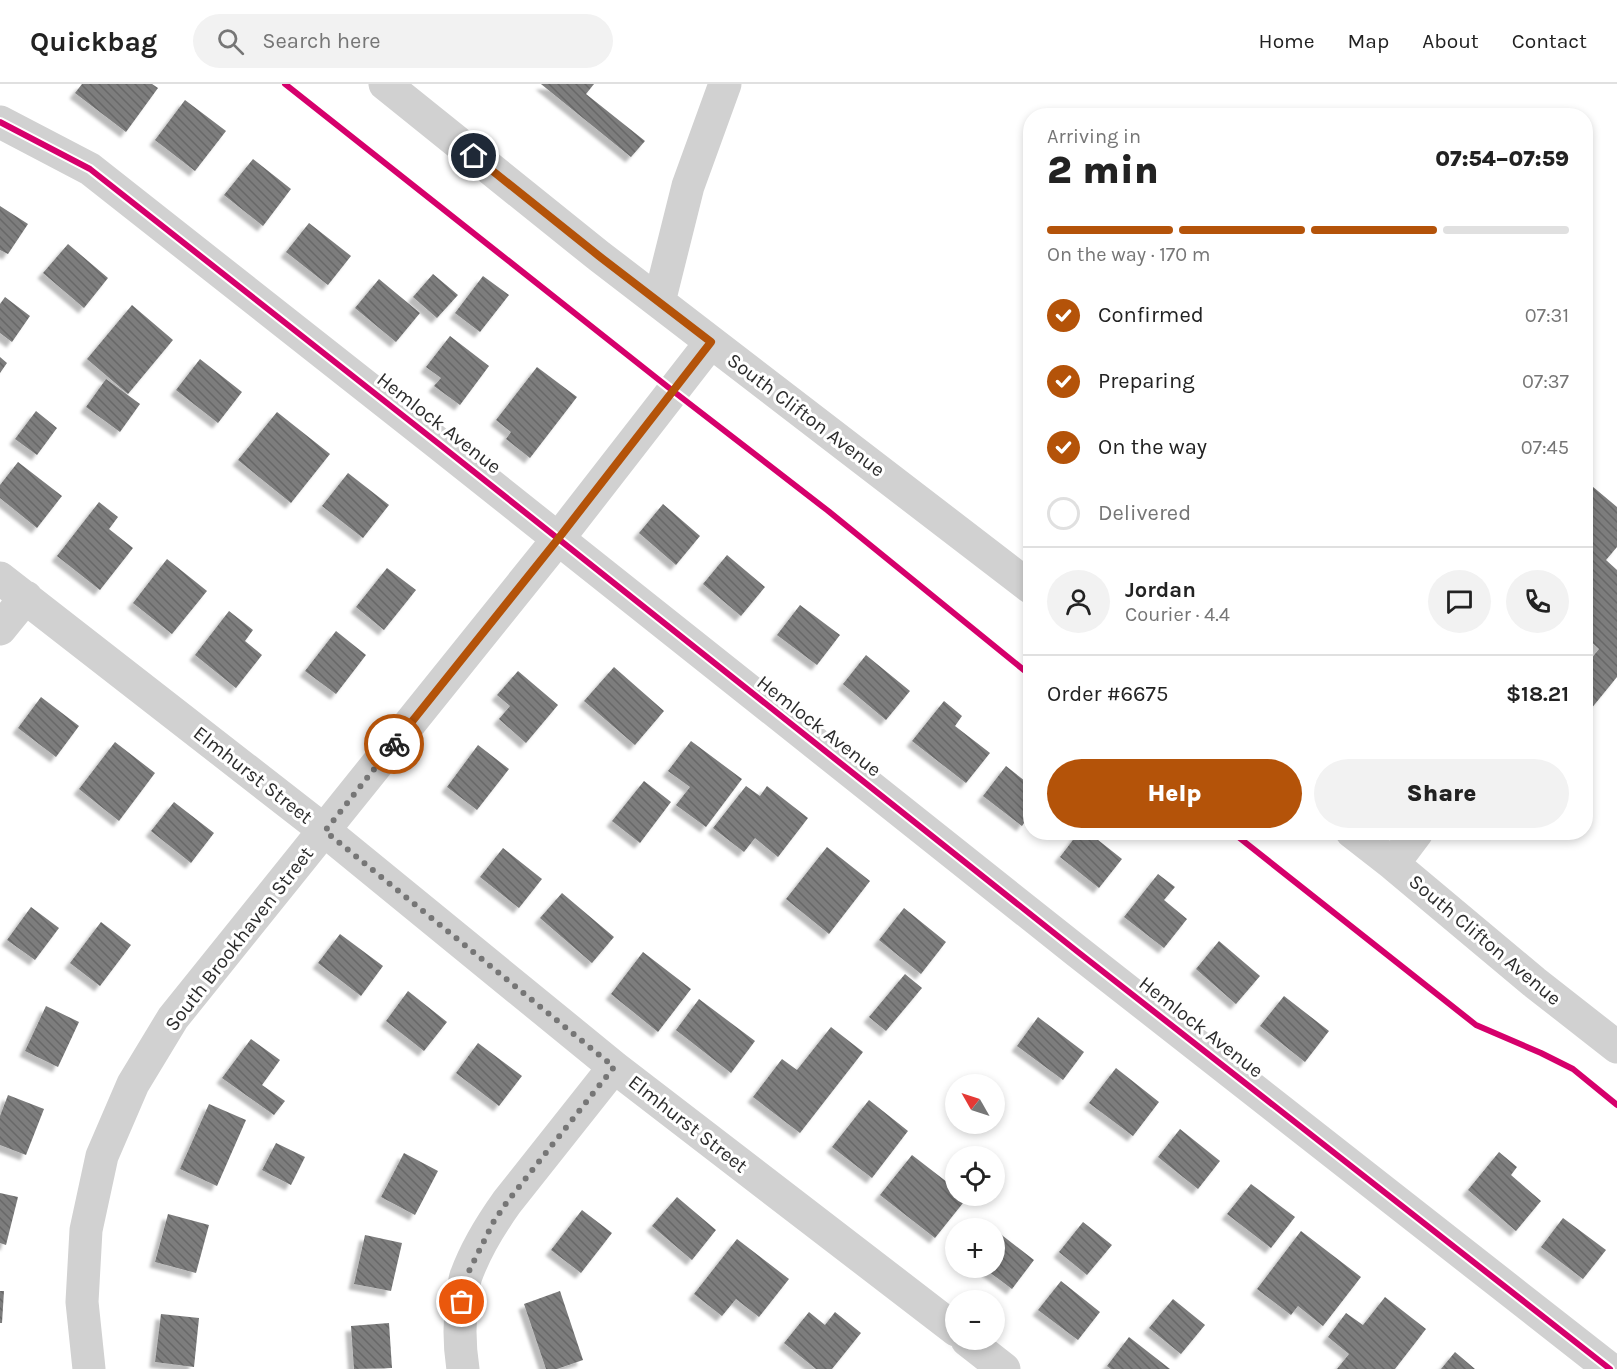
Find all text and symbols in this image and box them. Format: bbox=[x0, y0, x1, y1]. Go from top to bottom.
search box bbox=[193, 14, 613, 68]
text: Quickbag bbox=[30, 25, 157, 58]
icon: search bbox=[214, 25, 247, 58]
text: Search here bbox=[262, 28, 381, 54]
text: Home bbox=[1259, 29, 1315, 53]
text: Map bbox=[1348, 29, 1389, 53]
text: About bbox=[1422, 29, 1479, 53]
text: Contact bbox=[1512, 29, 1587, 53]
text: Arriving in bbox=[1047, 125, 1141, 148]
pin bbox=[448, 130, 499, 181]
icon: home bbox=[457, 139, 490, 172]
text: 07:54–07:59 bbox=[1435, 146, 1569, 172]
text: 2 min bbox=[1047, 147, 1159, 193]
text: On the way · 170 m bbox=[1047, 243, 1211, 266]
icon: check bbox=[1047, 299, 1080, 332]
text: Confirmed bbox=[1098, 302, 1204, 328]
text: 07:31 bbox=[1525, 304, 1569, 327]
street label: South Clifton Avenue bbox=[723, 348, 889, 482]
icon: check bbox=[1047, 365, 1080, 398]
street label: Hemlock Avenue bbox=[372, 367, 506, 479]
text: Preparing bbox=[1098, 368, 1195, 394]
text: 07:37 bbox=[1522, 370, 1569, 393]
icon: check bbox=[1047, 431, 1080, 464]
text: On the way bbox=[1098, 434, 1207, 460]
text: 07:45 bbox=[1521, 436, 1569, 459]
text: Delivered bbox=[1098, 500, 1191, 526]
button: person bbox=[1047, 570, 1110, 633]
button: chat bbox=[1428, 570, 1491, 633]
button: phone bbox=[1506, 570, 1569, 633]
text: Jordan bbox=[1125, 577, 1196, 603]
text: Courier · 4.4 bbox=[1125, 603, 1230, 626]
street label: Hemlock Avenue bbox=[752, 670, 886, 782]
text: Order #6675 bbox=[1047, 681, 1168, 707]
text: $18.21 bbox=[1506, 681, 1569, 707]
courier bbox=[364, 714, 424, 774]
street label: Elmhurst Street bbox=[189, 721, 317, 829]
icon: bike bbox=[378, 728, 411, 761]
button: Help bbox=[1047, 759, 1302, 828]
button: Share bbox=[1314, 759, 1569, 828]
street label: South Brookhaven Street bbox=[160, 842, 318, 1036]
street label: South Clifton Avenue bbox=[1404, 870, 1566, 1010]
street label: Hemlock Avenue bbox=[1134, 971, 1268, 1083]
street label: Elmhurst Street bbox=[624, 1070, 752, 1178]
north arrow bbox=[945, 1074, 1005, 1134]
map controls bbox=[945, 1074, 1005, 1350]
button: locate bbox=[945, 1146, 1005, 1206]
button: + bbox=[945, 1218, 1005, 1278]
pin bbox=[436, 1276, 487, 1327]
icon: bag bbox=[445, 1285, 478, 1318]
button: − bbox=[945, 1290, 1005, 1350]

